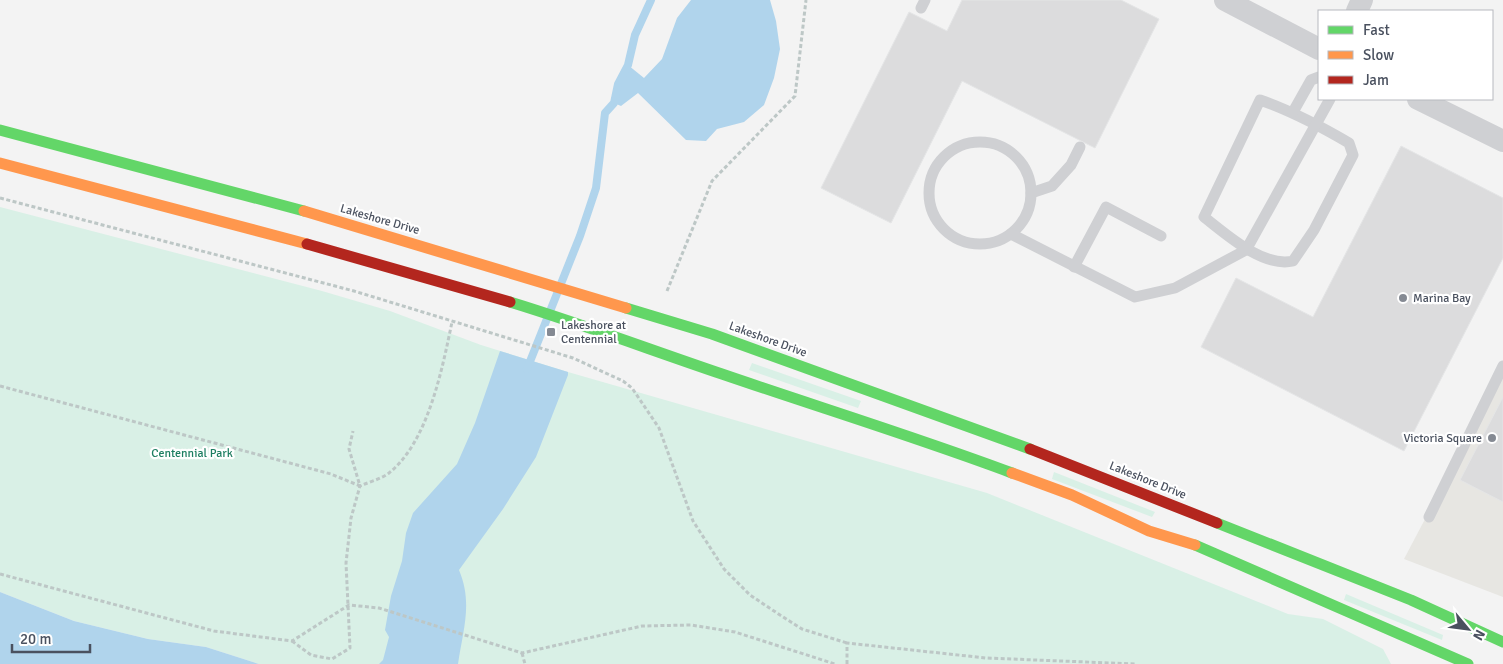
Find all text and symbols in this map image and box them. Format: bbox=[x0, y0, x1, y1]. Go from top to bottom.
legend bbox=[1318, 10, 1493, 100]
text: Fast bbox=[1363, 21, 1390, 39]
text: Slow bbox=[1363, 46, 1394, 64]
text: Jam bbox=[1363, 71, 1389, 89]
street label: Lakeshore Drive bbox=[339, 201, 421, 238]
place label: Marina Bay bbox=[1413, 291, 1471, 306]
marker: Marina Bay bbox=[1397, 292, 1409, 304]
place label: Lakeshore at Centennial bbox=[561, 318, 626, 347]
street label: Lakeshore Drive bbox=[727, 318, 809, 360]
marker: Lakeshore at Centennial bbox=[545, 326, 557, 338]
place label: Victoria Square bbox=[1403, 431, 1482, 446]
marker: Victoria Square bbox=[1486, 432, 1498, 444]
park label: Centennial Park bbox=[151, 446, 233, 461]
street label: Lakeshore Drive bbox=[1107, 458, 1189, 503]
north arrow bbox=[1443, 604, 1493, 654]
scale bar bbox=[12, 622, 90, 654]
text: N bbox=[1469, 627, 1489, 643]
text: 20 m bbox=[20, 630, 51, 648]

